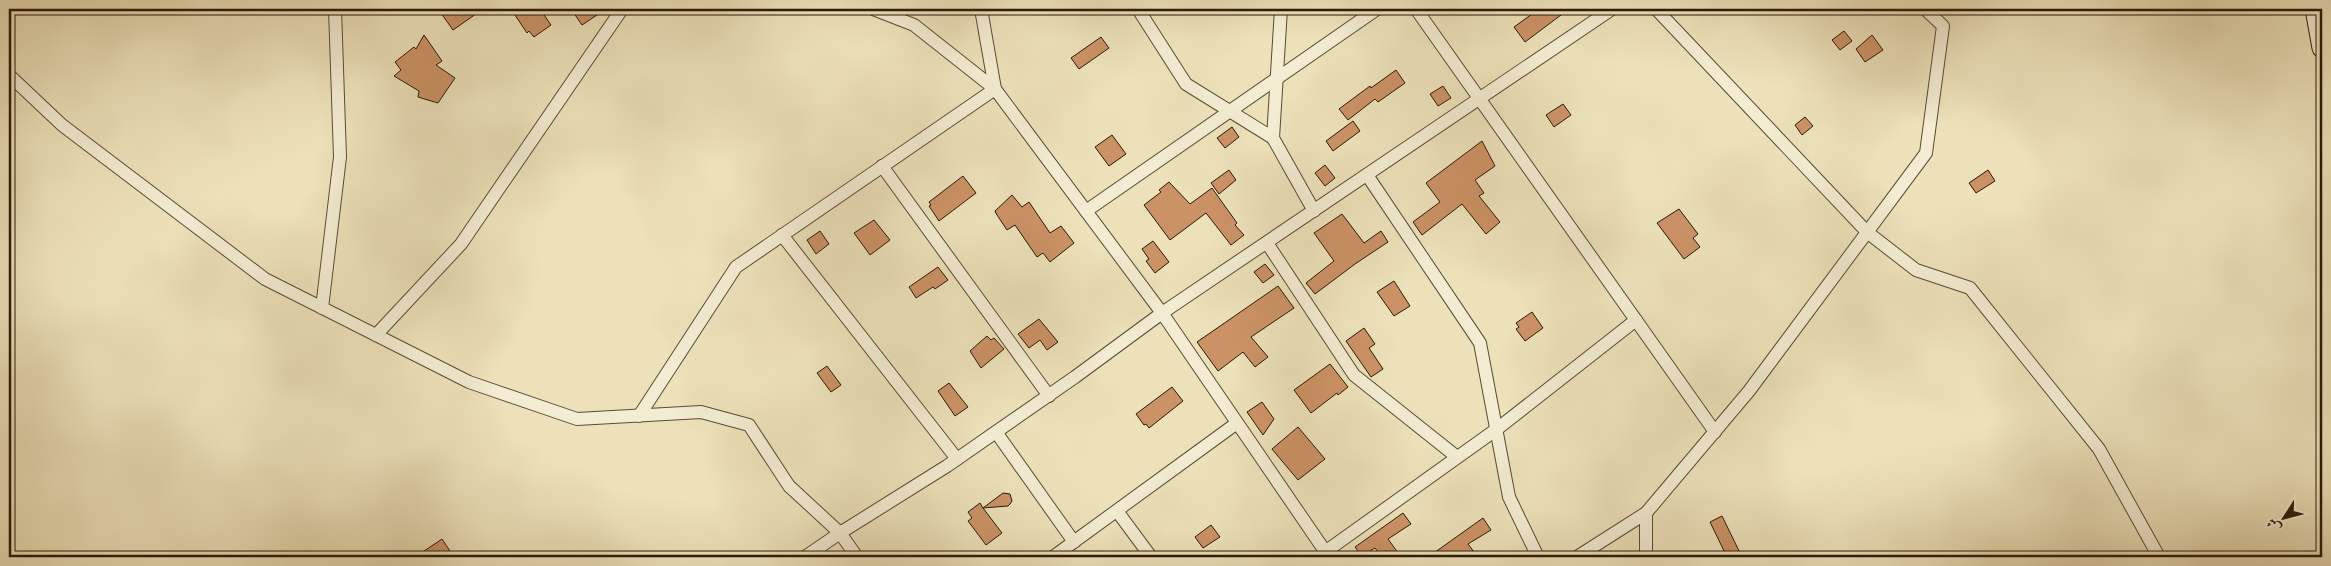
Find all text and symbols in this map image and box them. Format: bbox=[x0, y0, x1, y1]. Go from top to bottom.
north arrow bbox=[2258, 494, 2308, 544]
text: ش bbox=[2262, 514, 2286, 537]

